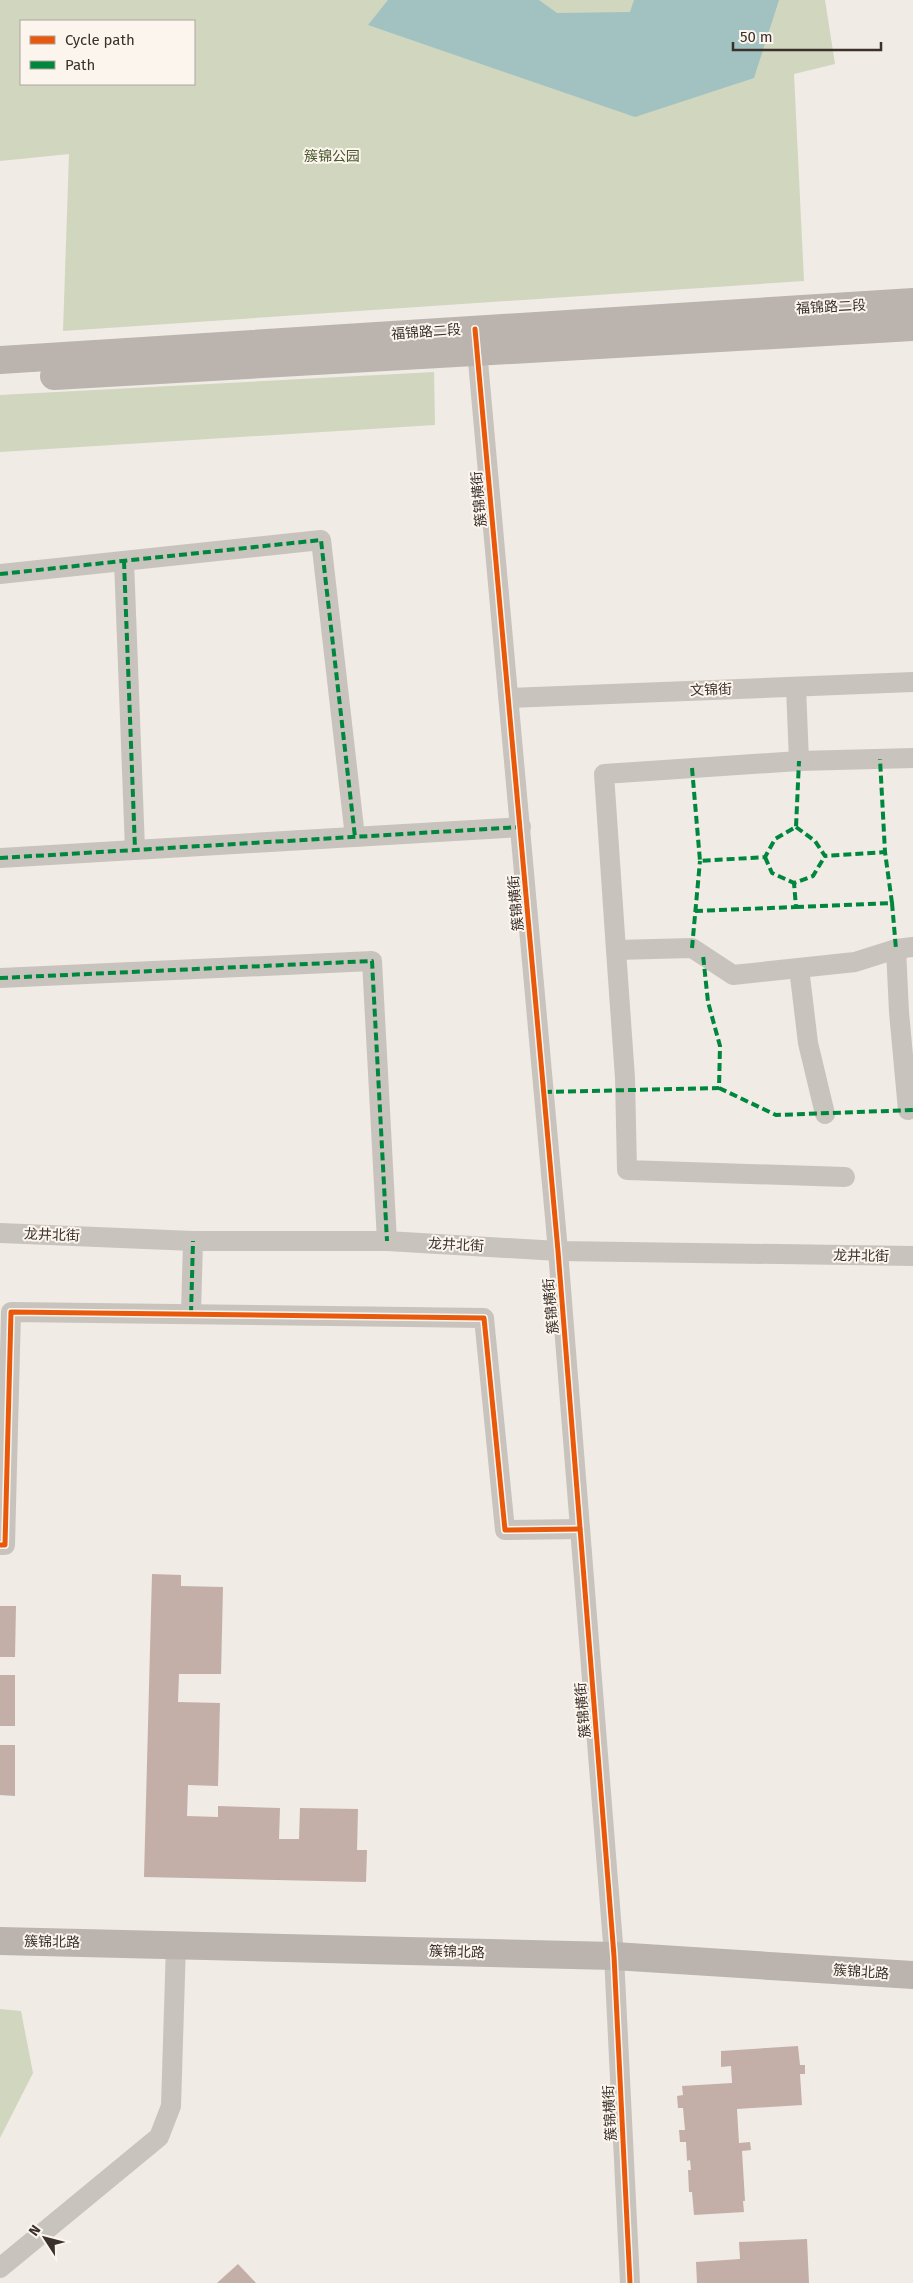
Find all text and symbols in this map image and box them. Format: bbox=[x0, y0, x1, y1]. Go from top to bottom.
legend bbox=[20, 20, 195, 85]
scale bar bbox=[733, 20, 880, 52]
text: 50 m bbox=[740, 28, 773, 46]
text: Cycle path bbox=[65, 31, 135, 49]
text: Path bbox=[65, 56, 95, 74]
park label: 簇锦公园 bbox=[304, 148, 360, 165]
street label: 福锦路二段 bbox=[796, 297, 866, 317]
street label: 福锦路二段 bbox=[390, 321, 462, 343]
street label: 簇锦横街 bbox=[468, 470, 490, 528]
street label: 文锦街 bbox=[690, 681, 732, 699]
street label: 簇锦横街 bbox=[505, 874, 527, 932]
street label: 龙井北街 bbox=[24, 1226, 80, 1244]
street label: 龙井北街 bbox=[428, 1235, 484, 1255]
street label: 龙井北街 bbox=[833, 1247, 889, 1265]
street label: 簇锦横街 bbox=[540, 1277, 562, 1335]
street label: 簇锦横街 bbox=[572, 1681, 594, 1739]
street label: 簇锦北路 bbox=[24, 1933, 80, 1951]
street label: 簇锦北路 bbox=[429, 1943, 485, 1961]
street label: 簇锦北路 bbox=[832, 1962, 890, 1982]
street label: 簇锦横街 bbox=[600, 2085, 620, 2141]
north arrow bbox=[20, 2213, 70, 2263]
text: N bbox=[25, 2222, 44, 2239]

